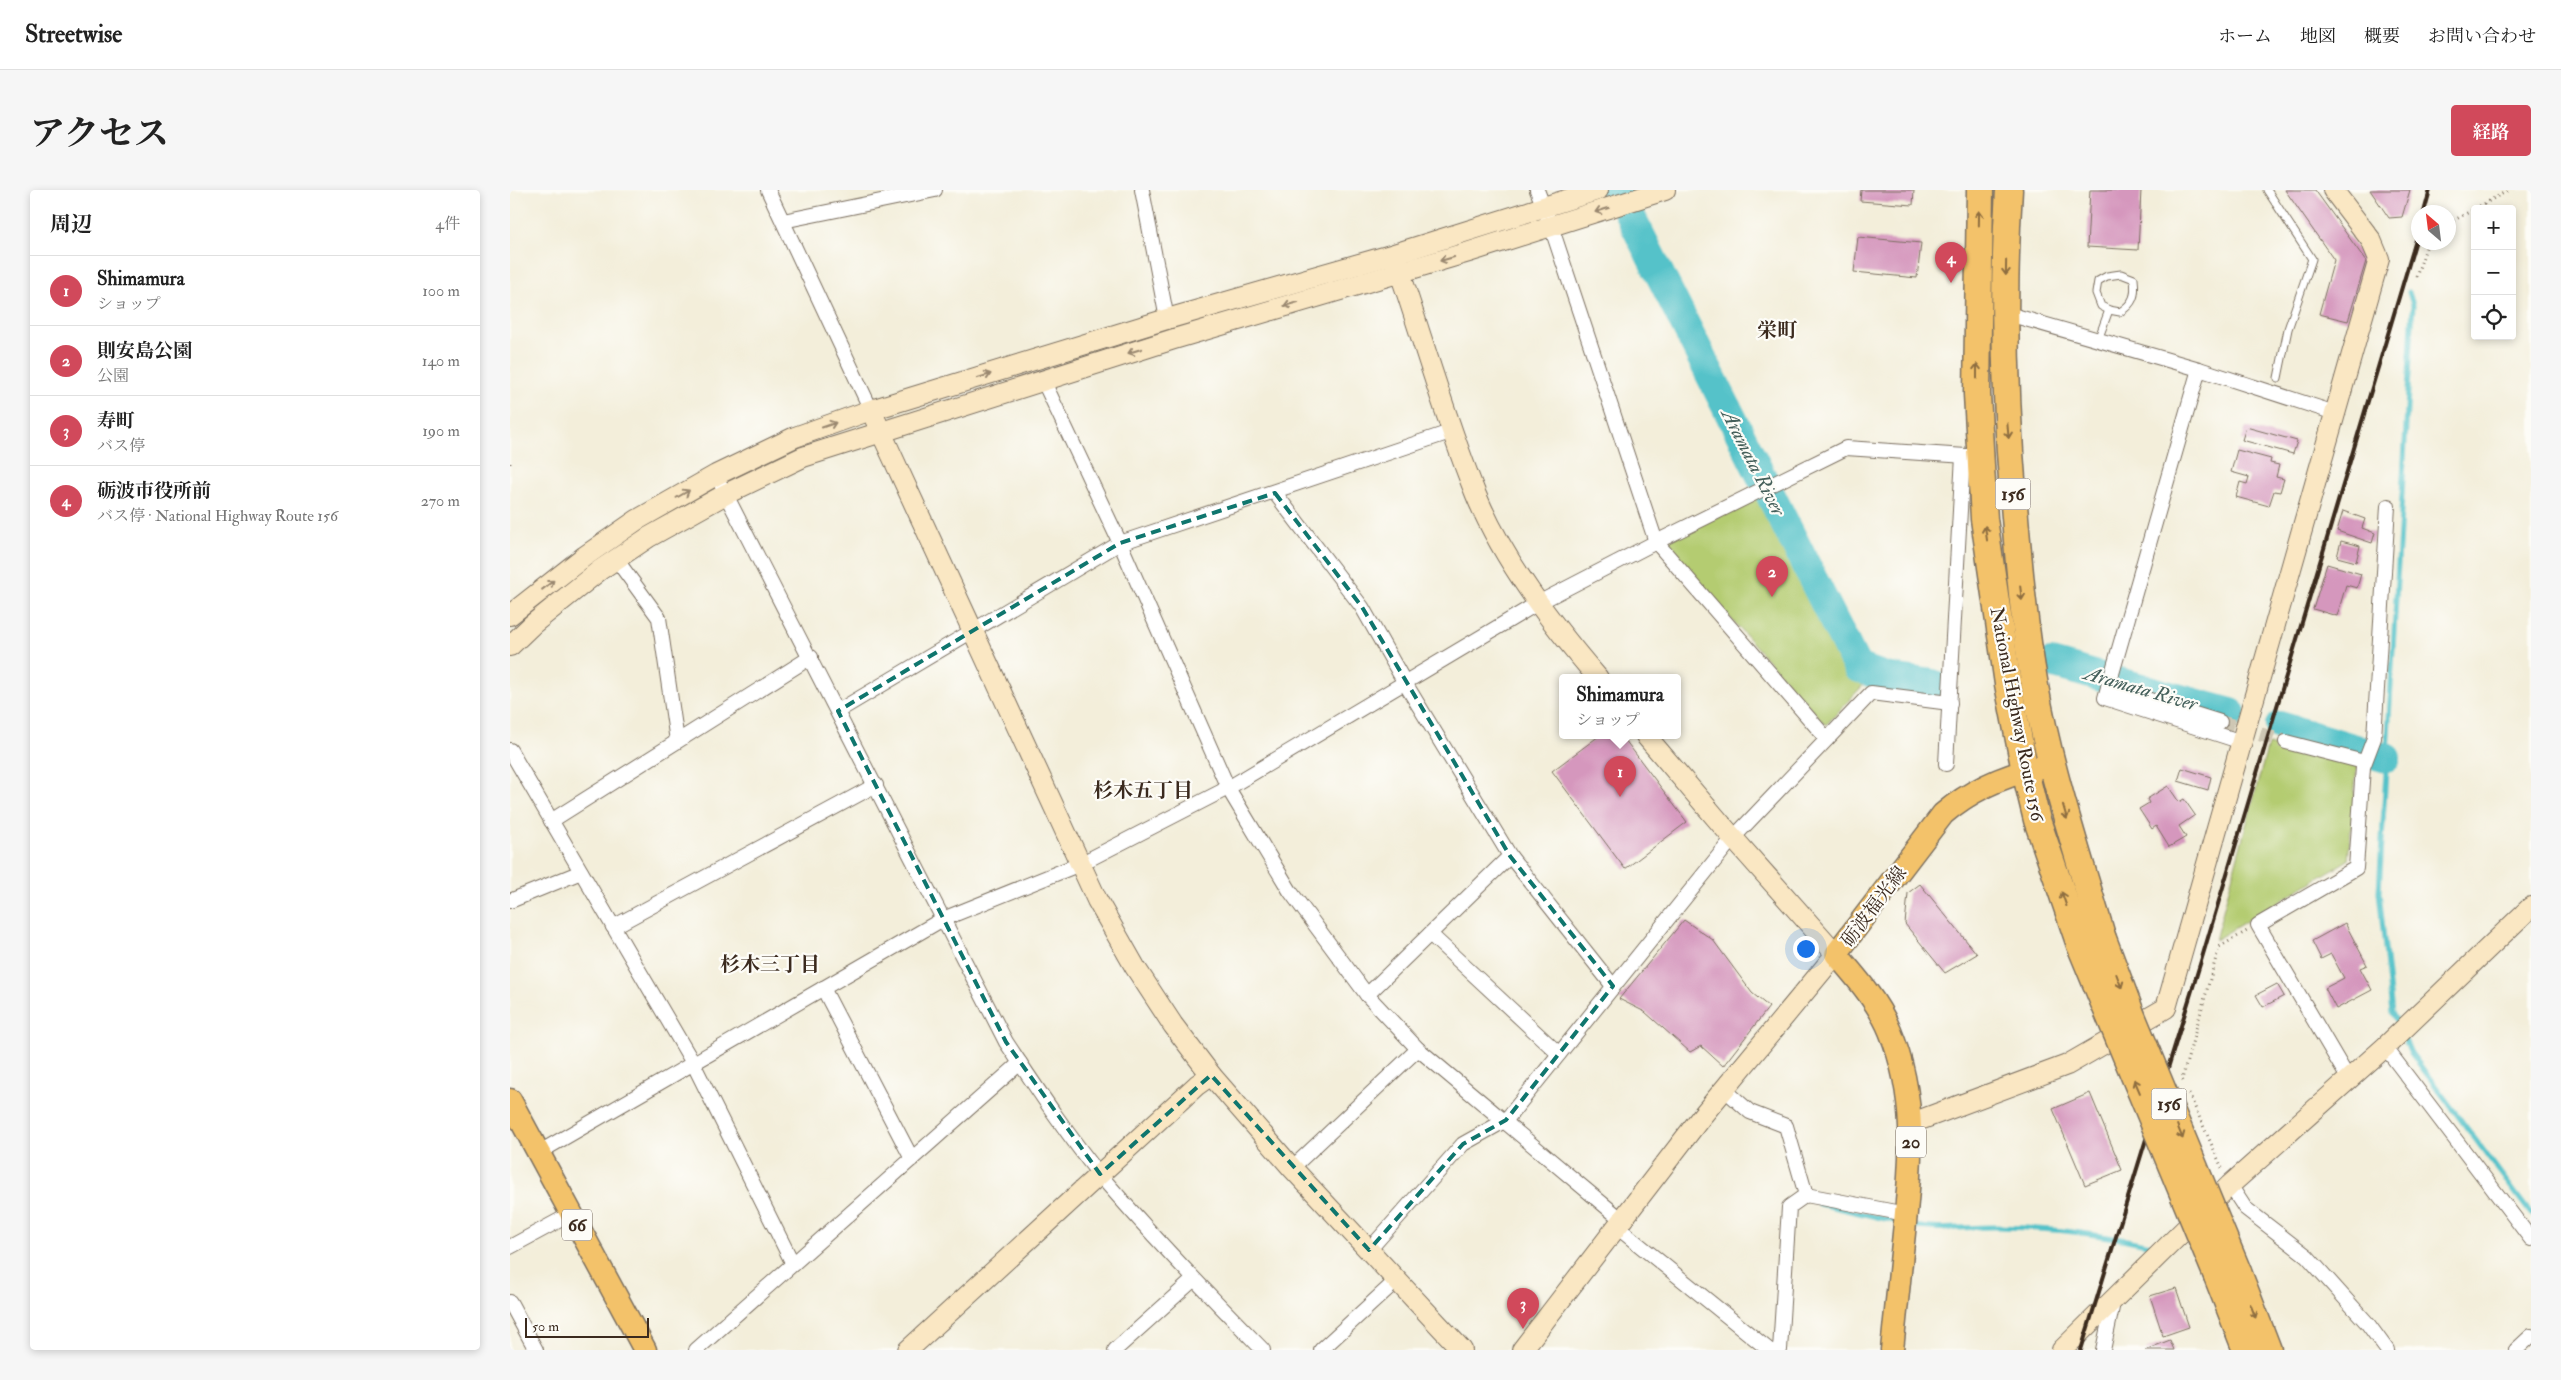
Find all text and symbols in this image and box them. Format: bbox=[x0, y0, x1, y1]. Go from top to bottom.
text: Streetwise bbox=[25, 19, 122, 50]
text: ホーム bbox=[2218, 25, 2272, 48]
text: 地図 bbox=[2300, 25, 2336, 48]
text: 概要 bbox=[2364, 25, 2400, 48]
text: お問い合わせ bbox=[2428, 25, 2536, 48]
button: 経路 bbox=[2451, 105, 2531, 156]
text: アクセス bbox=[30, 112, 169, 156]
one-way arrow bbox=[1594, 205, 1610, 215]
north arrow bbox=[2411, 205, 2456, 250]
map controls bbox=[2471, 205, 2516, 340]
button: + bbox=[2471, 205, 2516, 250]
text: 周辺 bbox=[50, 211, 92, 238]
one-way arrow bbox=[1974, 211, 1983, 227]
text: 4件 bbox=[435, 214, 460, 234]
pin: 4 bbox=[1935, 242, 1967, 283]
button: − bbox=[2471, 250, 2516, 295]
one-way arrow bbox=[1439, 254, 1455, 264]
one-way arrow bbox=[2001, 260, 2011, 276]
text: Shimamura bbox=[97, 267, 184, 291]
text: 1 bbox=[63, 281, 69, 301]
text: 100 m bbox=[422, 281, 460, 301]
text: ショップ bbox=[97, 294, 161, 314]
button: locate bbox=[2471, 295, 2516, 340]
one-way arrow bbox=[1283, 300, 1299, 310]
district label: 栄町 bbox=[1757, 318, 1798, 343]
text: 則安島公園 bbox=[97, 339, 192, 363]
one-way arrow bbox=[1127, 347, 1143, 357]
text: 2 bbox=[62, 351, 70, 371]
text: 140 m bbox=[422, 351, 460, 371]
one-way arrow bbox=[1972, 363, 1982, 379]
text: 公園 bbox=[97, 366, 129, 386]
one-way arrow bbox=[976, 371, 992, 381]
water label: Aramata River bbox=[1715, 403, 1792, 521]
text: 寿町 bbox=[97, 409, 135, 433]
one-way arrow bbox=[821, 420, 837, 429]
text: 3 bbox=[63, 421, 69, 441]
text: 190 m bbox=[422, 421, 460, 441]
one-way arrow bbox=[2003, 422, 2012, 438]
text: バス停 bbox=[97, 436, 145, 456]
road number: 156 bbox=[1996, 478, 2030, 510]
text: 砺波市役所前 bbox=[97, 479, 211, 503]
one-way arrow bbox=[675, 489, 690, 499]
text: 4 bbox=[62, 491, 70, 511]
text: 270 m bbox=[421, 491, 460, 511]
text: バス停 · National Highway Route 156 bbox=[97, 506, 338, 526]
one-way arrow bbox=[1981, 525, 1991, 541]
pin: 2 bbox=[1756, 556, 1788, 597]
one-way arrow bbox=[541, 579, 554, 590]
one-way arrow bbox=[2016, 584, 2026, 600]
street label: National Highway Route 156 bbox=[1984, 605, 2050, 825]
water label: Aramata River bbox=[2079, 660, 2202, 717]
popup bbox=[1559, 674, 1681, 739]
text: Shimamura bbox=[1576, 683, 1664, 707]
text: ショップ bbox=[1576, 710, 1640, 730]
pin: 1 bbox=[1604, 756, 1636, 797]
district label: 杉木五丁目 bbox=[1093, 778, 1193, 803]
one-way arrow bbox=[2061, 803, 2071, 819]
street label: 砺波福光線 bbox=[1836, 861, 1912, 952]
one-way arrow bbox=[2059, 892, 2068, 907]
your location bbox=[1793, 936, 1819, 962]
district label: 杉木三丁目 bbox=[720, 952, 820, 977]
one-way arrow bbox=[2116, 974, 2125, 989]
one-way arrow bbox=[2132, 1078, 2141, 1093]
road number: 156 bbox=[2152, 1089, 2186, 1120]
one-way arrow bbox=[2176, 1124, 2186, 1139]
road number: 20 bbox=[1896, 1126, 1926, 1158]
road number: 66 bbox=[562, 1210, 592, 1240]
pin: 3 bbox=[1507, 1288, 1539, 1329]
one-way arrow bbox=[2249, 1303, 2258, 1318]
scale bar bbox=[525, 1315, 649, 1338]
text: 50 m bbox=[532, 1318, 559, 1335]

